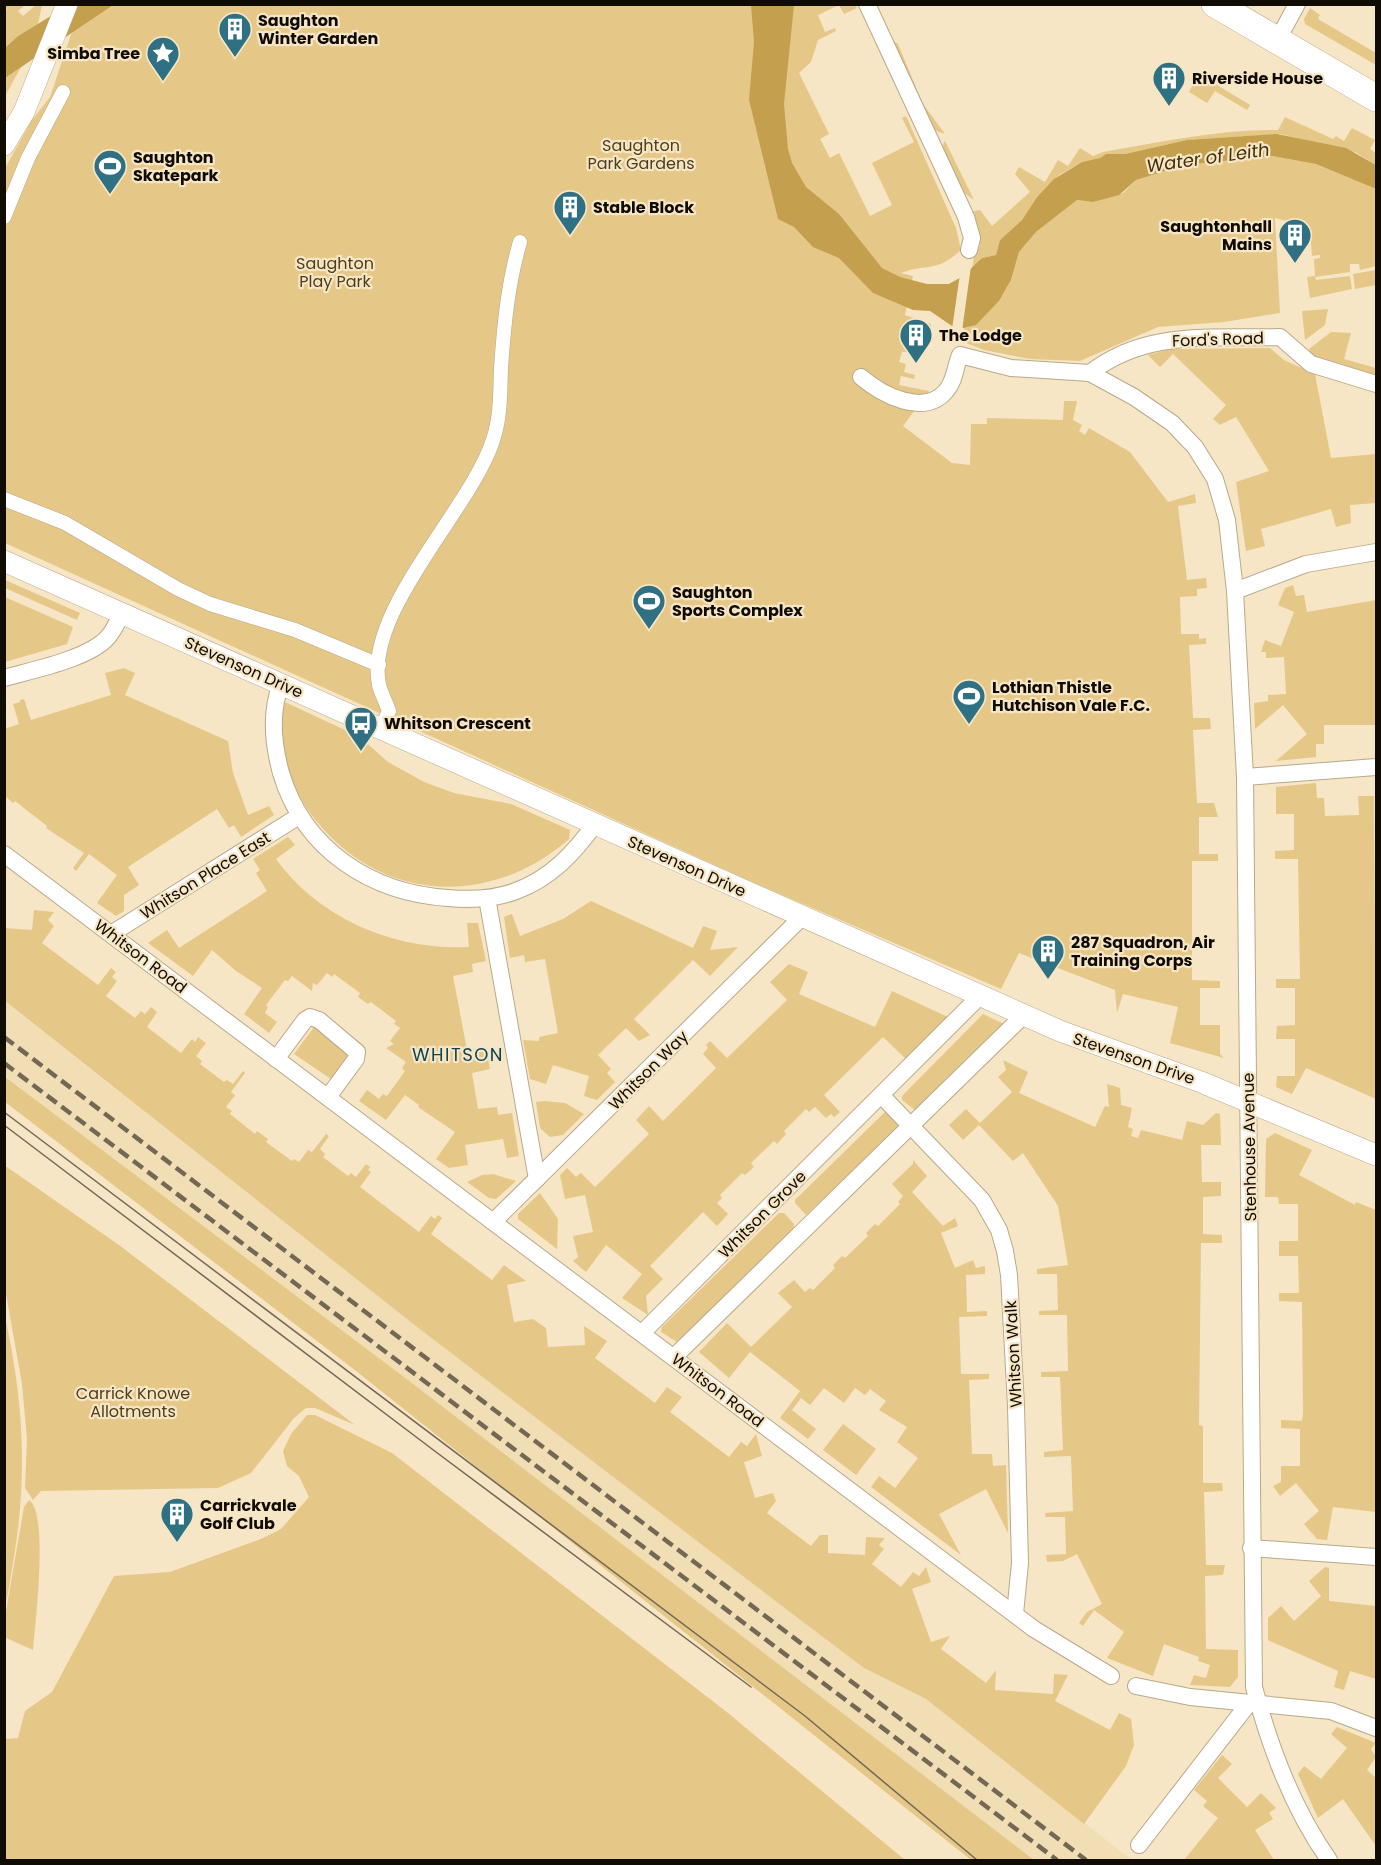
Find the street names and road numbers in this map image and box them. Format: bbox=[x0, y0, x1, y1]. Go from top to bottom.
street label: Ford's Road bbox=[1172, 326, 1264, 353]
street label: Stevenson Drive bbox=[181, 631, 307, 704]
street label: Whitson Place East bbox=[136, 826, 275, 925]
street label: Stevenson Drive bbox=[624, 830, 750, 903]
street label: Whitson Road bbox=[90, 914, 192, 999]
street label: Whitson Way bbox=[603, 1025, 693, 1115]
street label: Stevenson Drive bbox=[1070, 1027, 1198, 1090]
street label: Stenhouse Avenue bbox=[1237, 1072, 1262, 1222]
street label: Whitson Grove bbox=[713, 1165, 812, 1264]
street label: Whitson Walk bbox=[999, 1299, 1028, 1408]
street label: Whitson Road bbox=[667, 1348, 769, 1433]

